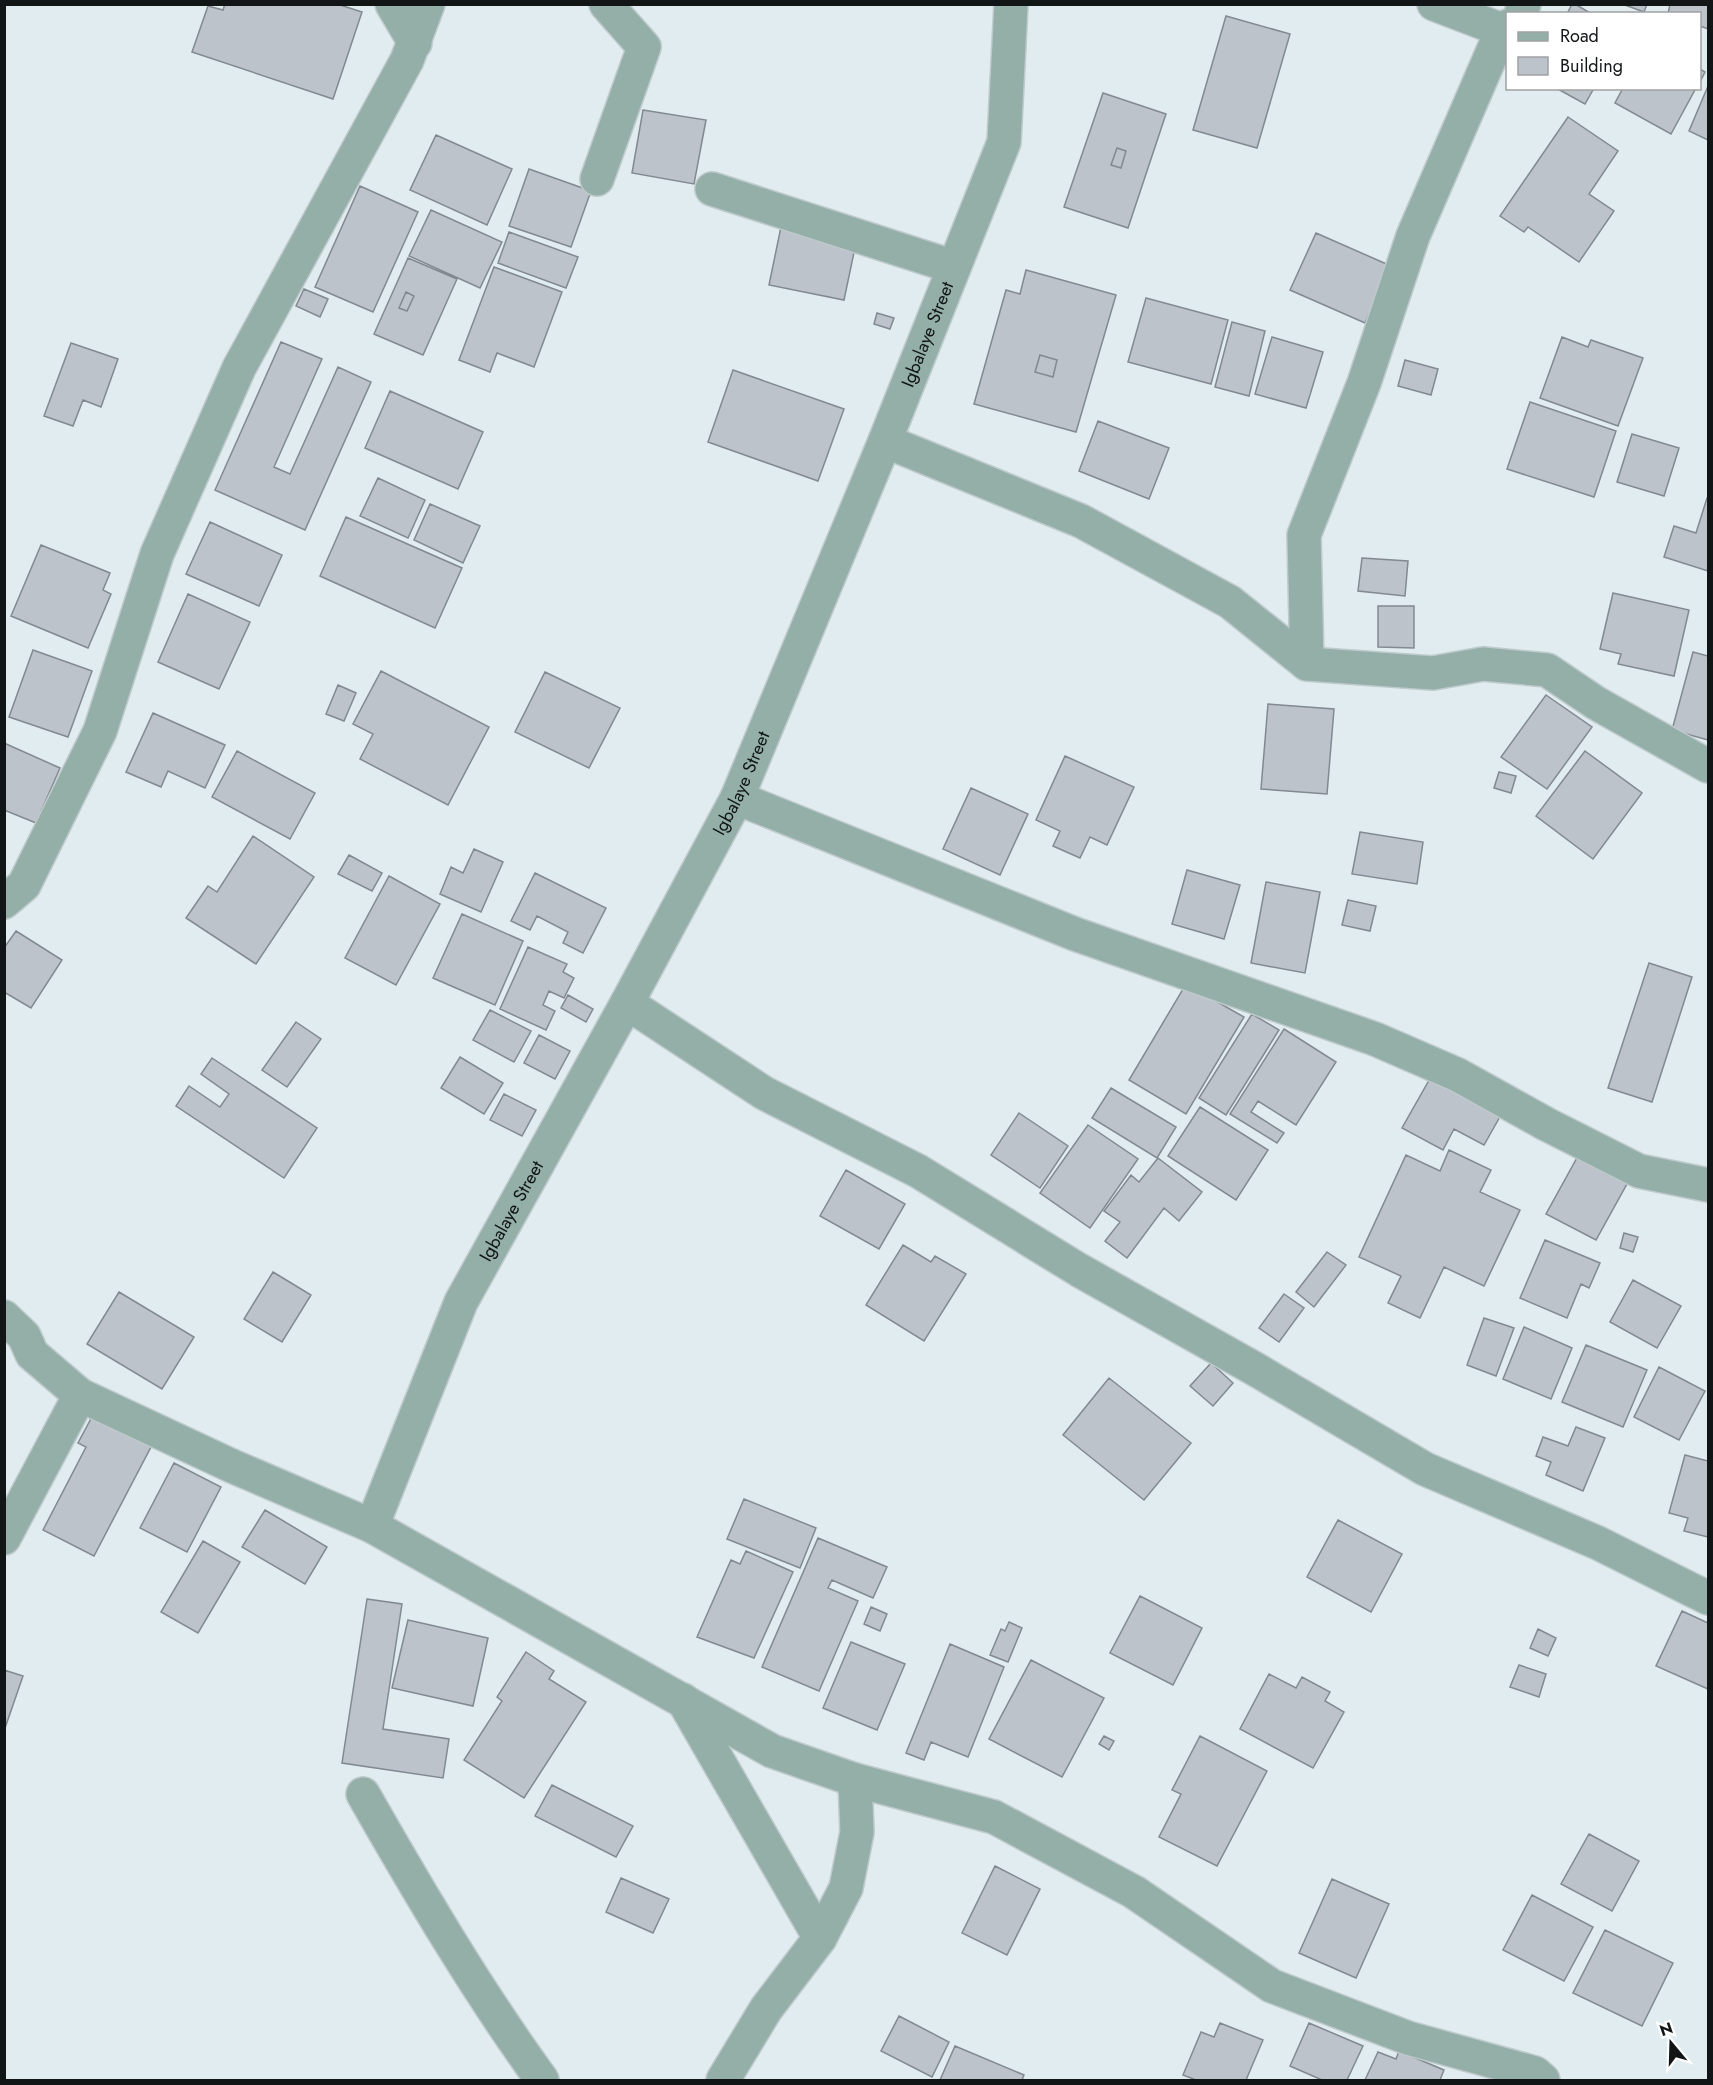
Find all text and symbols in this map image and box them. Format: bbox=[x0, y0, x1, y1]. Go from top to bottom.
legend bbox=[1506, 12, 1701, 90]
text: Road bbox=[1560, 23, 1599, 49]
text: Building bbox=[1560, 53, 1623, 79]
street label: Igbalaye Street bbox=[895, 277, 960, 391]
street label: Igbalaye Street bbox=[706, 727, 777, 840]
street label: Igbalaye Street bbox=[473, 1155, 550, 1266]
north arrow bbox=[1641, 2013, 1701, 2073]
text: N bbox=[1657, 2016, 1676, 2042]

